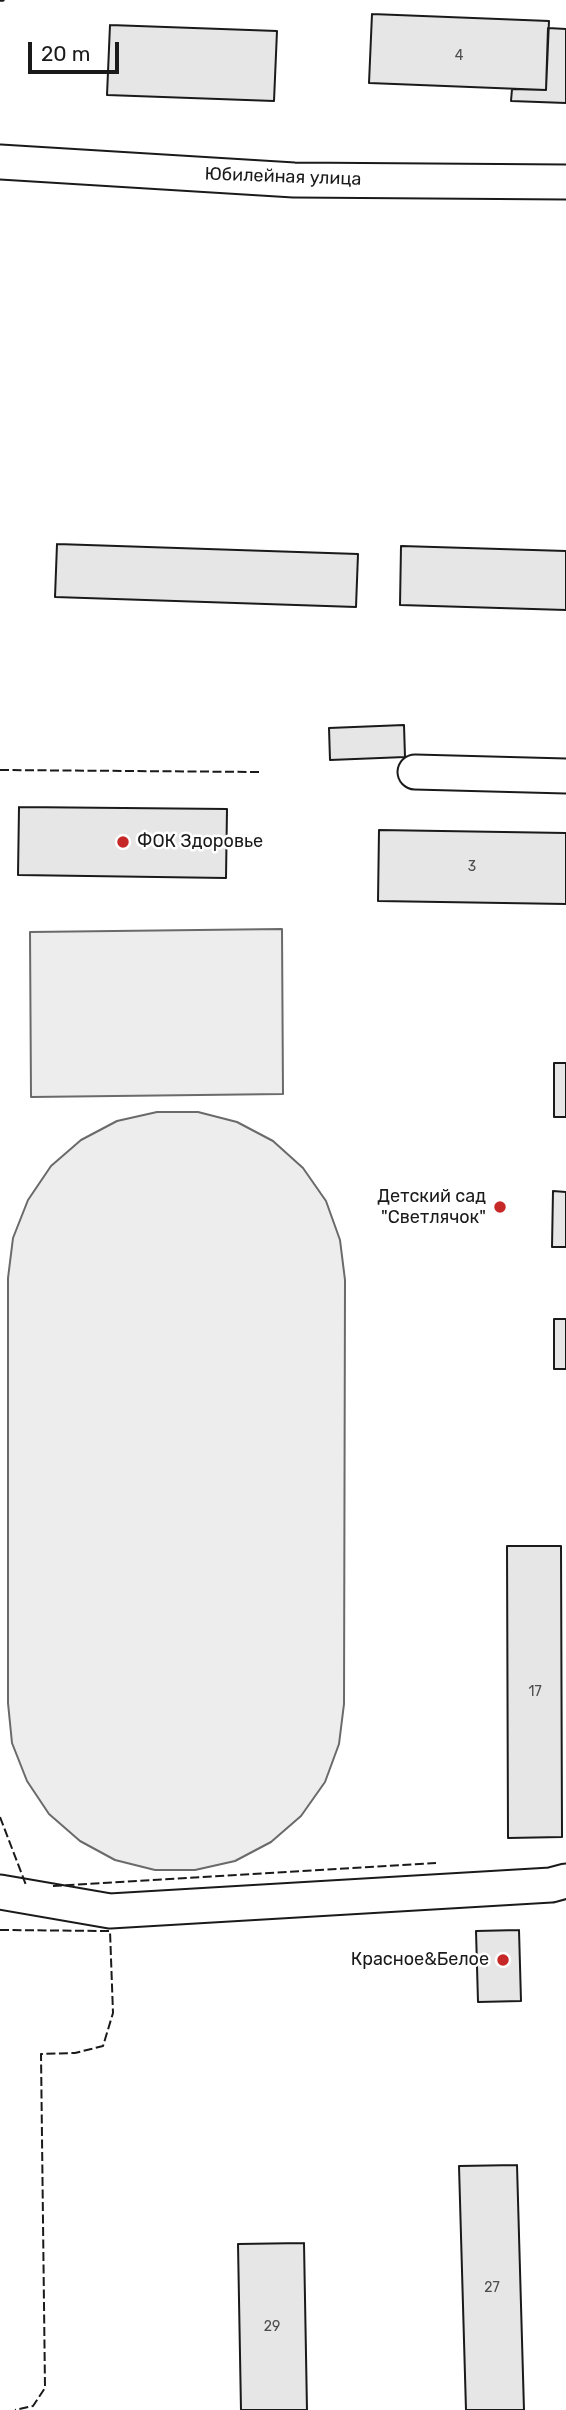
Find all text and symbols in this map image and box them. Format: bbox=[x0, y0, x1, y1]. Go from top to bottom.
scale bar bbox=[32, 28, 122, 72]
text: 20 m bbox=[41, 41, 90, 66]
house number: 4 bbox=[455, 48, 463, 64]
street label: Юбилейная улица bbox=[204, 163, 362, 191]
place label: ФОК Здоровье bbox=[137, 831, 263, 853]
marker: ФОК Здоровье bbox=[115, 834, 131, 850]
house number: 3 bbox=[468, 859, 476, 875]
place label: Детский сад "Светлячок" bbox=[377, 1186, 486, 1228]
marker: Детский сад "Светлячок" bbox=[492, 1199, 508, 1215]
house number: 17 bbox=[528, 1684, 542, 1700]
place label: Красное&Белое bbox=[351, 1949, 489, 1971]
marker: Красное&Белое bbox=[495, 1952, 511, 1968]
house number: 27 bbox=[484, 2280, 500, 2296]
house number: 29 bbox=[264, 2319, 280, 2335]

